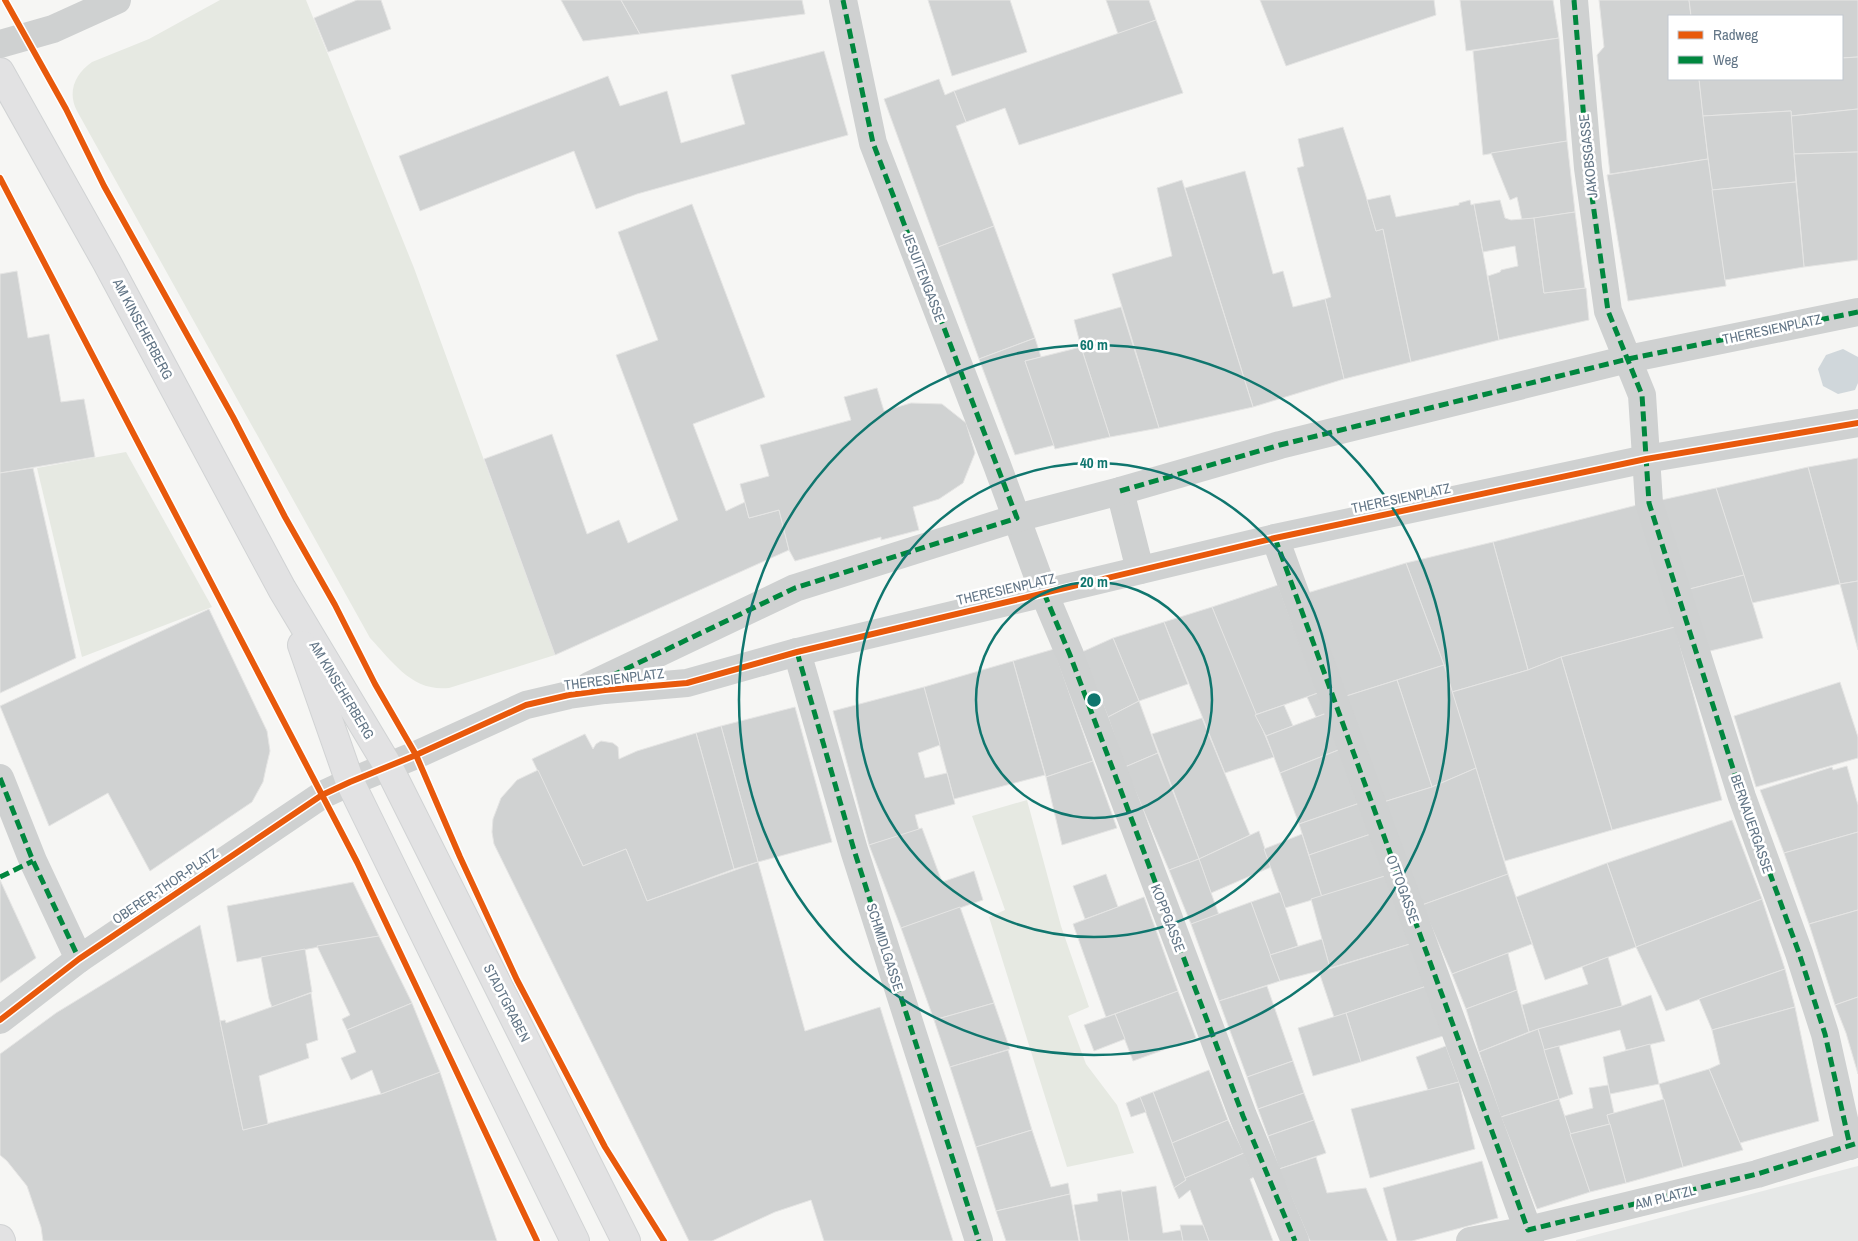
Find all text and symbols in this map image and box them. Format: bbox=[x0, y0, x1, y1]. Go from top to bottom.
legend bbox=[1668, 15, 1843, 80]
text: Radweg bbox=[1713, 24, 1758, 45]
text: Weg bbox=[1713, 49, 1738, 70]
street label: JAKOBSGASSE bbox=[1575, 113, 1601, 199]
street label: JESUITENGASSE bbox=[899, 229, 949, 325]
street label: AM KINSEHERBERG bbox=[108, 275, 177, 383]
street label: THERESIENPLATZ bbox=[1721, 310, 1823, 348]
text: 60 m bbox=[1080, 334, 1108, 355]
text: 40 m bbox=[1080, 452, 1108, 473]
street label: THERESIENPLATZ bbox=[1350, 479, 1452, 517]
street label: THERESIENPLATZ bbox=[955, 569, 1057, 609]
text: 20 m bbox=[1080, 571, 1108, 592]
street label: AM KINSEHERBERG bbox=[305, 637, 378, 743]
street label: THERESIENPLATZ bbox=[563, 664, 665, 694]
centre of rings bbox=[1085, 691, 1103, 709]
street label: BERNAUERGASSE bbox=[1727, 772, 1777, 876]
street label: OBERER-THOR-PLATZ bbox=[109, 844, 221, 928]
street label: OTTOGASSE bbox=[1382, 852, 1424, 926]
street label: KOPPGASSE bbox=[1147, 881, 1189, 955]
street label: SCHMIDLGASSE bbox=[862, 901, 908, 993]
street label: STADTGRABEN bbox=[480, 961, 534, 1045]
street label: AM PLATZL bbox=[1632, 1181, 1698, 1213]

